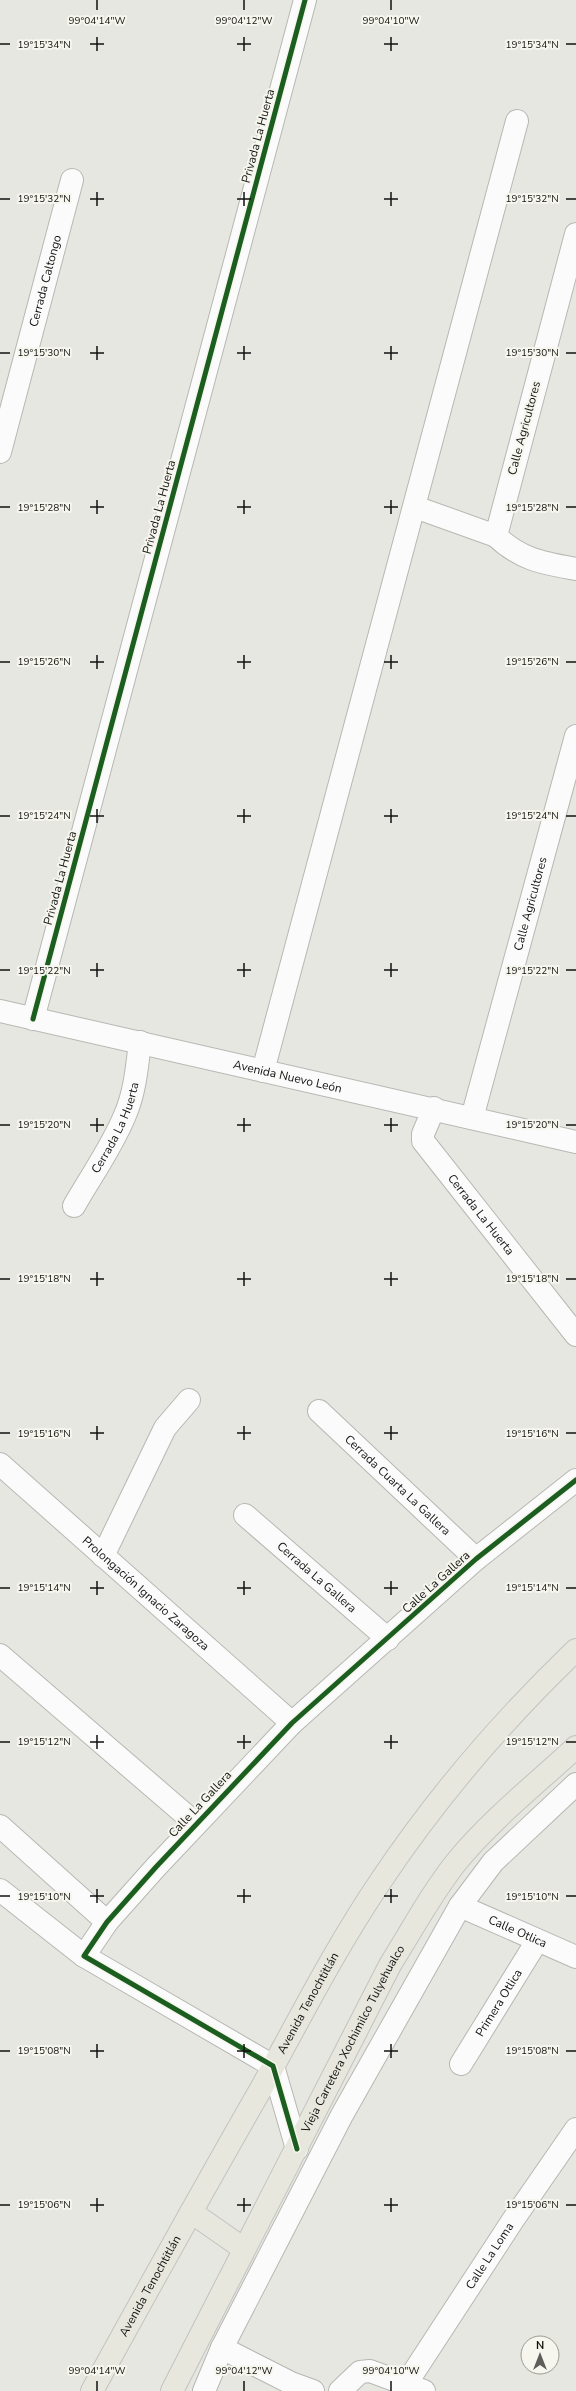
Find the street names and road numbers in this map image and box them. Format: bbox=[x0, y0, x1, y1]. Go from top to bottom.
street label: Privada La Huerta bbox=[238, 87, 278, 185]
street label: Cerrada Caltongo bbox=[25, 233, 65, 329]
street label: Calle Agricultores bbox=[504, 379, 544, 477]
street label: Privada La Huerta bbox=[139, 458, 179, 556]
street label: Privada La Huerta bbox=[40, 829, 80, 927]
street label: Calle Agricultores bbox=[510, 855, 551, 953]
street label: Avenida Nuevo León bbox=[232, 1056, 344, 1097]
street label: Cerrada La Huerta bbox=[88, 1081, 142, 1176]
street label: Cerrada La Huerta bbox=[444, 1171, 518, 1258]
street label: Cerrada Cuarta La Gallera bbox=[341, 1431, 454, 1539]
street label: Prolongación Ignacio Zaragoza bbox=[79, 1533, 213, 1654]
street label: Cerrada La Gallera bbox=[274, 1538, 360, 1616]
street label: Calle La Gallera bbox=[399, 1547, 473, 1617]
street label: Calle La Gallera bbox=[165, 1767, 235, 1841]
street label: Calle Otlica bbox=[486, 1911, 549, 1951]
street label: Vieja Carretera Xochimilco Tulyehualco bbox=[297, 1942, 408, 2136]
street label: Avenida Tenochtitlán bbox=[274, 1949, 342, 2057]
street label: Primera Otlica bbox=[472, 1966, 526, 2040]
street label: Calle La Loma bbox=[462, 2219, 517, 2292]
street label: Avenida Tenochtitlán bbox=[115, 2232, 185, 2339]

